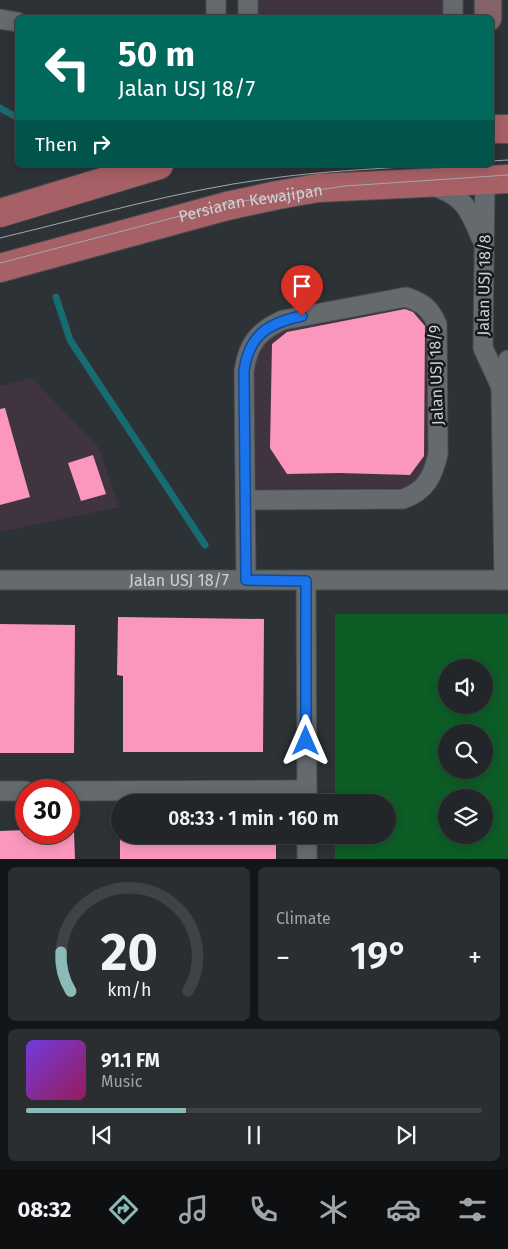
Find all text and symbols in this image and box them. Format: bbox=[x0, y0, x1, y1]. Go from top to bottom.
text: 50 m bbox=[118, 33, 195, 75]
icon: left bbox=[35, 35, 100, 100]
text: Jalan USJ 18/7 bbox=[118, 75, 255, 102]
icon: right bbox=[87, 130, 115, 158]
text: Then bbox=[35, 133, 77, 156]
street label: Persiaran Kewajipan bbox=[176, 180, 324, 226]
street label: Jalan USJ 18/8 bbox=[474, 234, 494, 336]
pin bbox=[281, 265, 323, 316]
icon: arrive bbox=[288, 272, 316, 300]
street label: Jalan USJ 18/9 bbox=[425, 324, 447, 426]
street label: Jalan USJ 18/7 bbox=[129, 571, 229, 590]
map controls bbox=[438, 659, 493, 844]
button: sound bbox=[438, 659, 493, 714]
position arrow bbox=[279, 714, 331, 766]
button: search bbox=[438, 724, 493, 779]
speed limit sign: 30 bbox=[15, 779, 80, 844]
button: layers bbox=[438, 789, 493, 844]
text: 08:33 · 1 min · 160 m bbox=[168, 807, 339, 830]
text: Climate bbox=[276, 909, 331, 928]
text: 20 bbox=[100, 921, 158, 984]
text: 19° bbox=[350, 933, 408, 979]
text: − bbox=[276, 941, 290, 974]
text: + bbox=[468, 941, 482, 974]
text: km/h bbox=[107, 979, 151, 1001]
text: 91.1 FM bbox=[101, 1049, 160, 1072]
text: Music bbox=[101, 1072, 142, 1091]
icon: previous bbox=[88, 1121, 116, 1149]
icon: pause bbox=[240, 1121, 268, 1149]
icon: next bbox=[392, 1121, 420, 1149]
icon: directions bbox=[106, 1192, 141, 1227]
icon: music bbox=[176, 1192, 211, 1227]
icon: phone bbox=[246, 1192, 281, 1227]
icon: climate bbox=[316, 1192, 351, 1227]
icon: car bbox=[386, 1192, 421, 1227]
icon: filters bbox=[455, 1192, 490, 1227]
text: 08:32 bbox=[17, 1196, 71, 1223]

